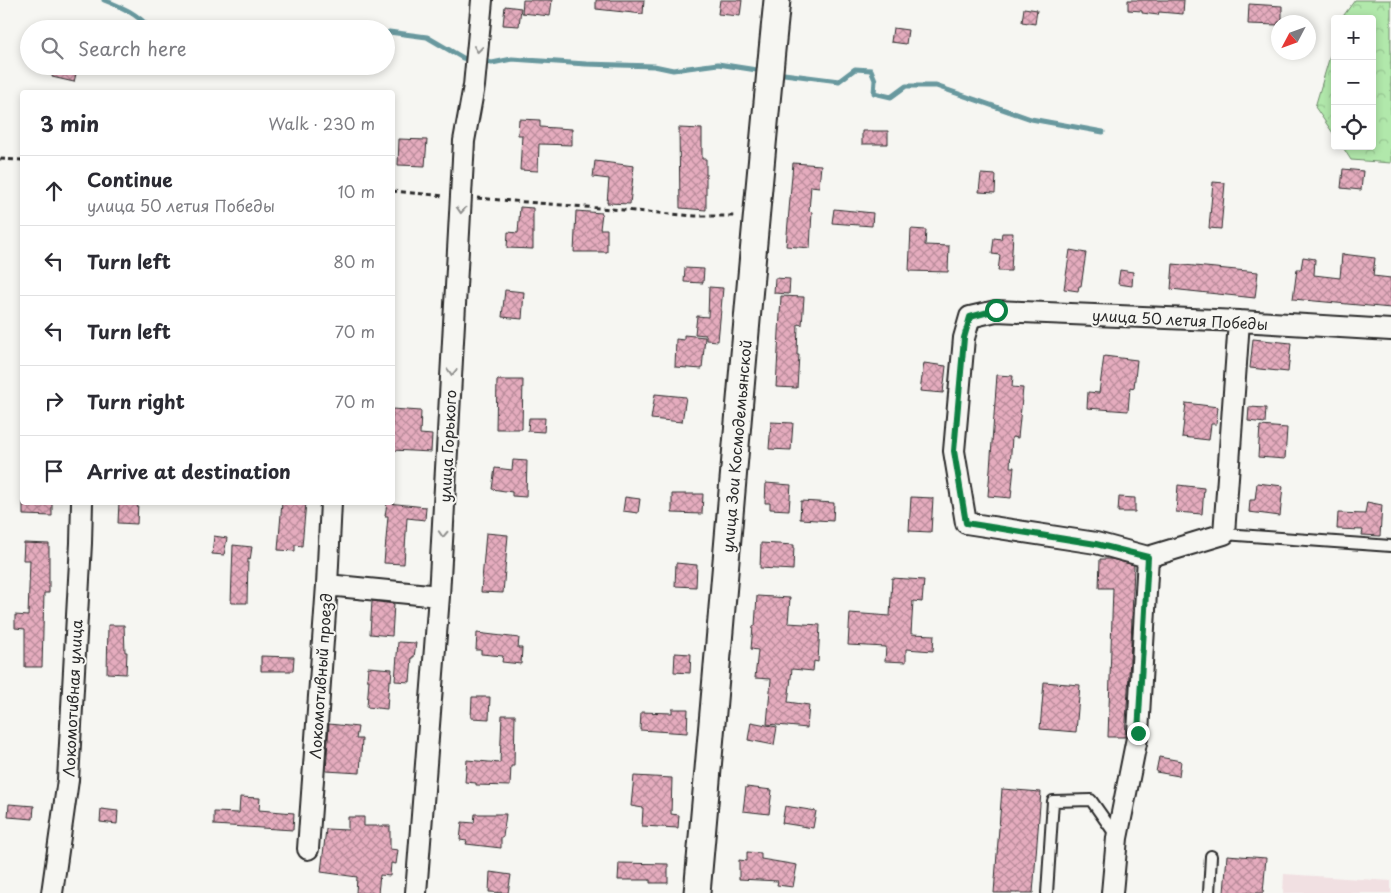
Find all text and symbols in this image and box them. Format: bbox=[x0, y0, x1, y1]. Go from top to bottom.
north arrow bbox=[1271, 15, 1316, 60]
map controls bbox=[1331, 15, 1376, 150]
button: + bbox=[1331, 15, 1376, 60]
search box bbox=[20, 20, 395, 75]
icon: search bbox=[38, 34, 66, 62]
text: Search here bbox=[78, 34, 187, 62]
one-way arrow bbox=[472, 45, 483, 53]
button: − bbox=[1331, 60, 1376, 105]
button: locate bbox=[1331, 105, 1376, 150]
text: 3 min bbox=[40, 107, 99, 139]
text: Walk · 230 m bbox=[268, 111, 375, 135]
text: Continue bbox=[87, 165, 173, 193]
icon: ahead bbox=[40, 177, 68, 205]
text: 10 m bbox=[338, 179, 375, 203]
text: улица 50 летия Победы bbox=[87, 193, 275, 217]
one-way arrow bbox=[455, 206, 466, 214]
icon: left bbox=[40, 247, 68, 275]
text: Turn left bbox=[87, 247, 171, 275]
text: 80 m bbox=[333, 249, 375, 273]
route start bbox=[985, 299, 1008, 322]
street label: улица 50 летия Победы bbox=[1091, 303, 1269, 335]
icon: left bbox=[40, 317, 68, 345]
text: Turn left bbox=[87, 317, 171, 345]
text: 70 m bbox=[335, 319, 375, 343]
street label: улица Зои Космодемьянской bbox=[715, 339, 757, 553]
one-way arrow bbox=[446, 368, 457, 376]
icon: right bbox=[40, 387, 68, 415]
text: Turn right bbox=[87, 387, 185, 415]
text: 70 m bbox=[335, 389, 375, 413]
street label: улица Горького bbox=[433, 389, 461, 503]
icon: arrive bbox=[40, 457, 68, 485]
text: Arrive at destination bbox=[87, 457, 291, 485]
one-way arrow bbox=[437, 531, 448, 539]
street label: Локомотивный проезд bbox=[303, 592, 337, 760]
street label: Локомотивная улица bbox=[56, 618, 88, 777]
route end bbox=[1127, 722, 1150, 745]

